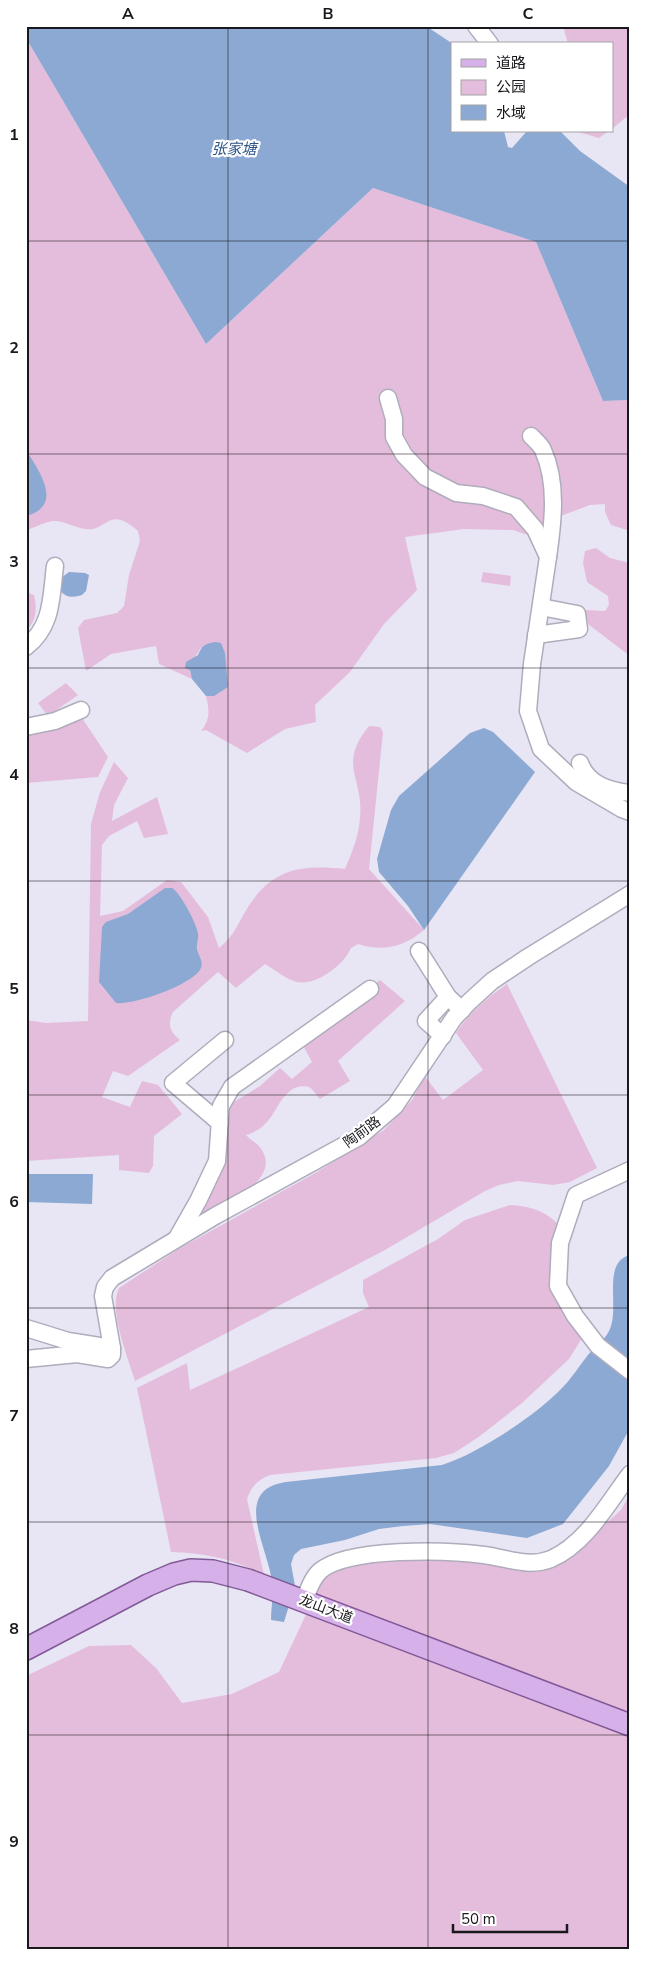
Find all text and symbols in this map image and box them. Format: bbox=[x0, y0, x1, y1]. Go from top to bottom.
text: A bbox=[122, 3, 134, 25]
text: B bbox=[322, 3, 334, 25]
text: C bbox=[523, 3, 534, 25]
legend bbox=[451, 42, 614, 132]
text: 道路 bbox=[496, 53, 526, 73]
text: 公园 bbox=[496, 77, 526, 97]
text: 水域 bbox=[496, 103, 526, 123]
text: 1 bbox=[9, 124, 19, 146]
water label: 张家塘 bbox=[211, 139, 259, 159]
text: 2 bbox=[9, 337, 19, 359]
text: 3 bbox=[9, 551, 19, 573]
text: 4 bbox=[9, 764, 19, 786]
text: 5 bbox=[9, 978, 19, 1000]
street label: 陶前路 bbox=[339, 1112, 385, 1152]
text: 6 bbox=[9, 1191, 19, 1213]
text: 7 bbox=[9, 1405, 19, 1427]
street label: 龙山大道 bbox=[296, 1590, 356, 1628]
text: 8 bbox=[9, 1618, 19, 1640]
text: 9 bbox=[9, 1831, 19, 1853]
scale bar bbox=[453, 1901, 567, 1933]
text: 50 m bbox=[461, 1909, 496, 1929]

